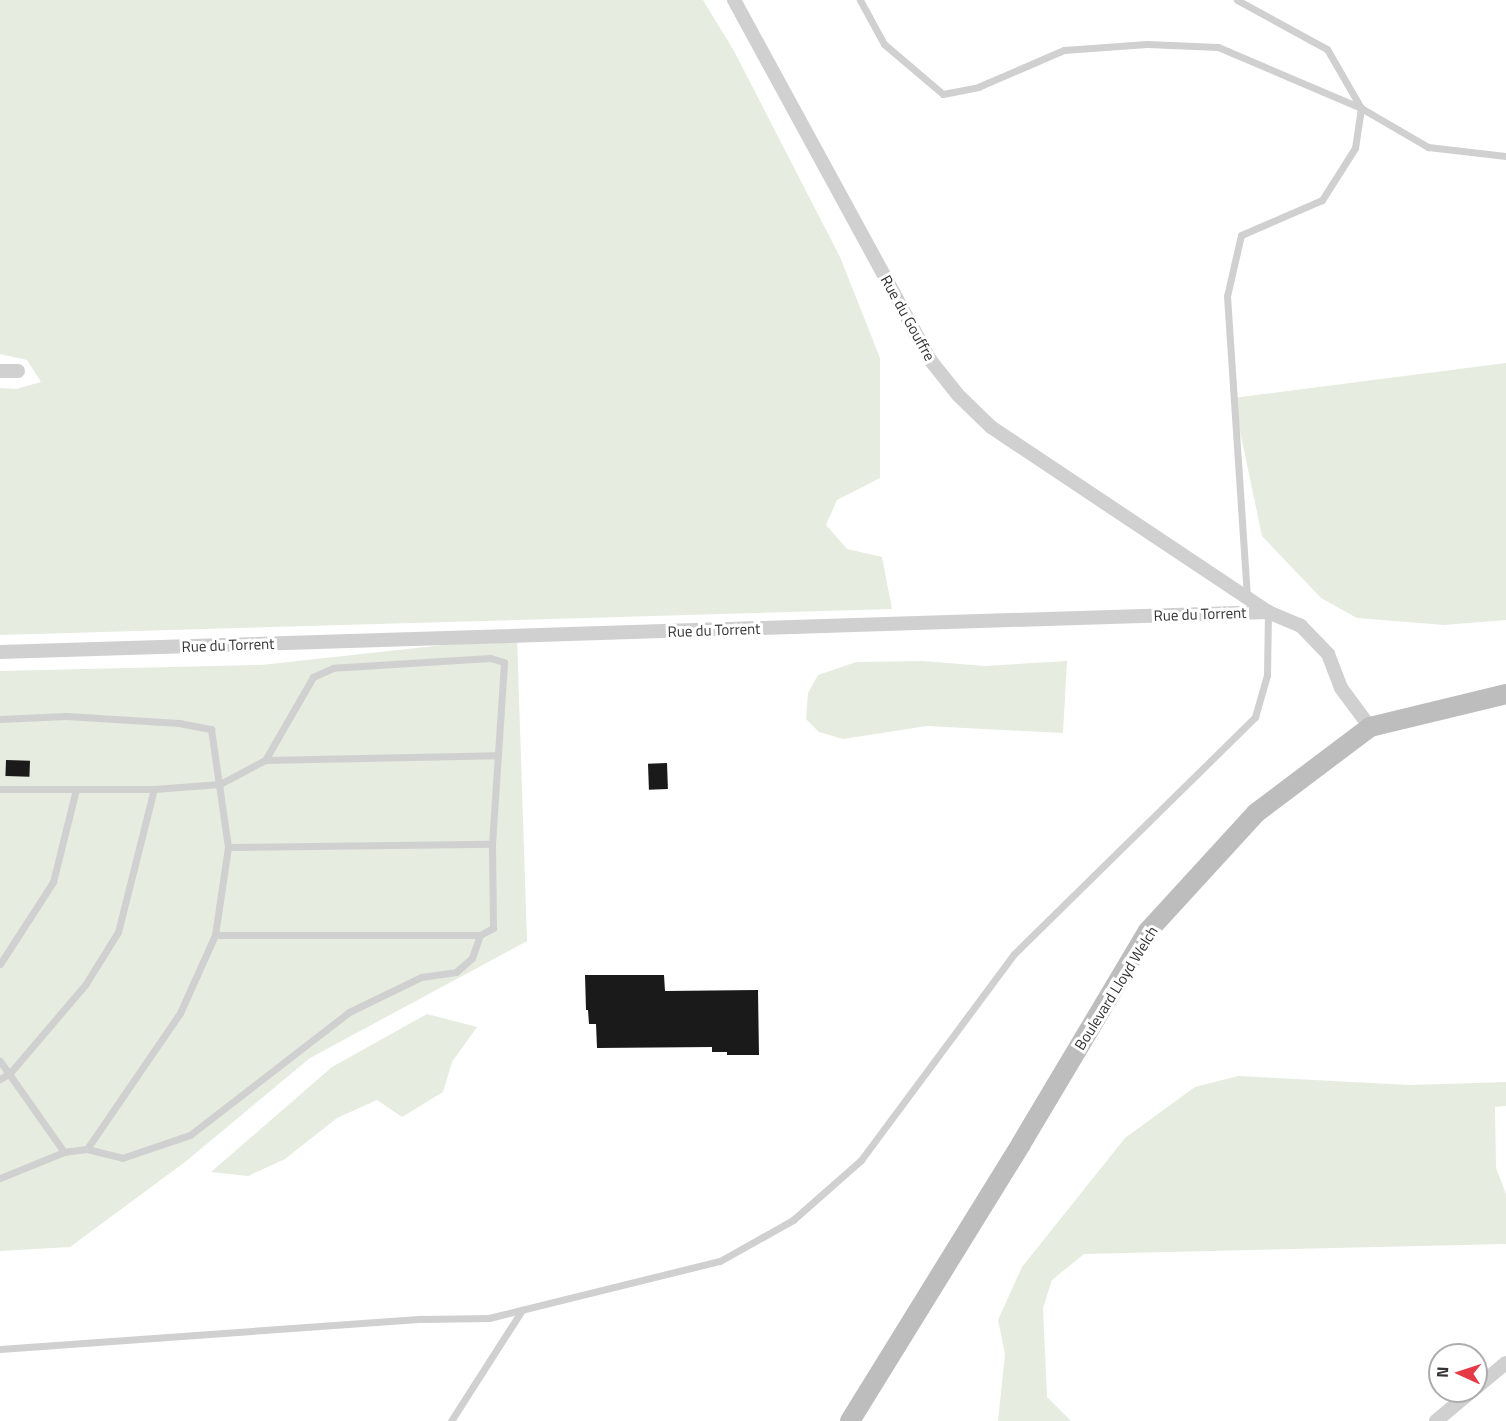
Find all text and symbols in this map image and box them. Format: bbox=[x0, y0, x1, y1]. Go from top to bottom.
street label: Rue du Gouffre bbox=[877, 272, 939, 364]
street label: Rue du Torrent bbox=[1153, 603, 1247, 625]
street label: Rue du Torrent bbox=[667, 619, 761, 641]
street label: Rue du Torrent bbox=[181, 634, 275, 656]
street label: Boulevard Lloyd Welch bbox=[1071, 923, 1161, 1053]
north arrow bbox=[1428, 1343, 1488, 1403]
text: N bbox=[1430, 1366, 1454, 1378]

